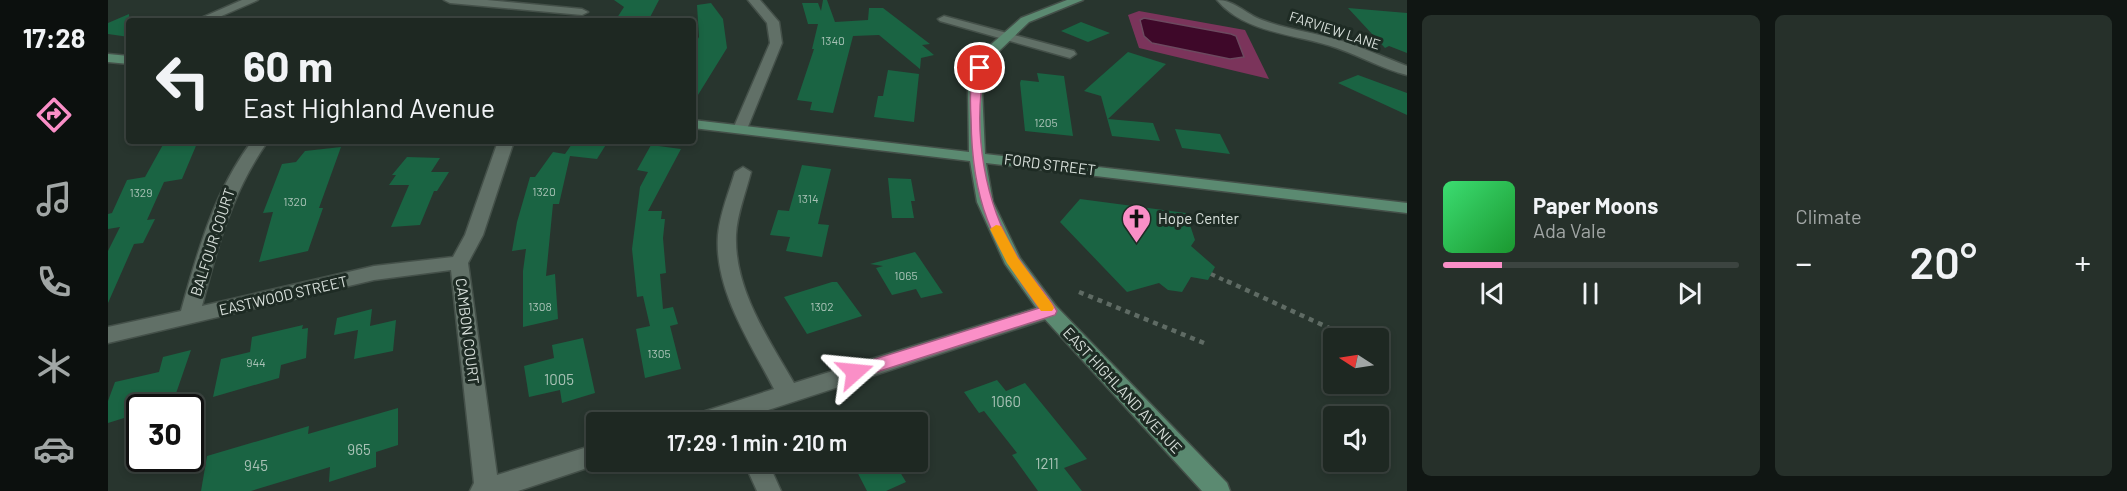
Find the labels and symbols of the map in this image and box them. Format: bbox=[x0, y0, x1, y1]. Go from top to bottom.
street label: FARVIEW LANE bbox=[1287, 7, 1383, 53]
house number: 1340 bbox=[821, 33, 845, 47]
pin bbox=[954, 42, 1005, 93]
house number: 1205 bbox=[1034, 115, 1058, 129]
street label: FORD STREET bbox=[1003, 149, 1097, 179]
house number: 1320 bbox=[532, 184, 556, 198]
house number: 1329 bbox=[129, 185, 153, 199]
street label: BALFOUR COURT bbox=[186, 186, 238, 298]
house number: 1314 bbox=[797, 191, 819, 205]
house number: 1320 bbox=[283, 194, 307, 208]
church icon: Hope Center bbox=[1121, 202, 1153, 244]
place label: Hope Center bbox=[1158, 209, 1240, 227]
house number: 1065 bbox=[894, 268, 918, 282]
street label: EASTWOOD STREET bbox=[217, 271, 349, 319]
street label: CAMBON COURT bbox=[453, 277, 483, 385]
house number: 1308 bbox=[528, 299, 552, 313]
house number: 1302 bbox=[810, 299, 834, 313]
street label: EAST HIGHLAND AVENUE bbox=[1060, 323, 1186, 457]
north arrow bbox=[1323, 328, 1389, 394]
position arrow bbox=[823, 340, 887, 404]
house number: 1305 bbox=[647, 346, 671, 360]
house number: 944 bbox=[246, 355, 266, 369]
house number: 1005 bbox=[544, 370, 574, 388]
house number: 1060 bbox=[991, 392, 1021, 410]
speed limit sign: 30 bbox=[126, 394, 204, 472]
house number: 965 bbox=[347, 440, 371, 458]
house number: 1211 bbox=[1035, 454, 1059, 472]
house number: 945 bbox=[244, 456, 268, 474]

